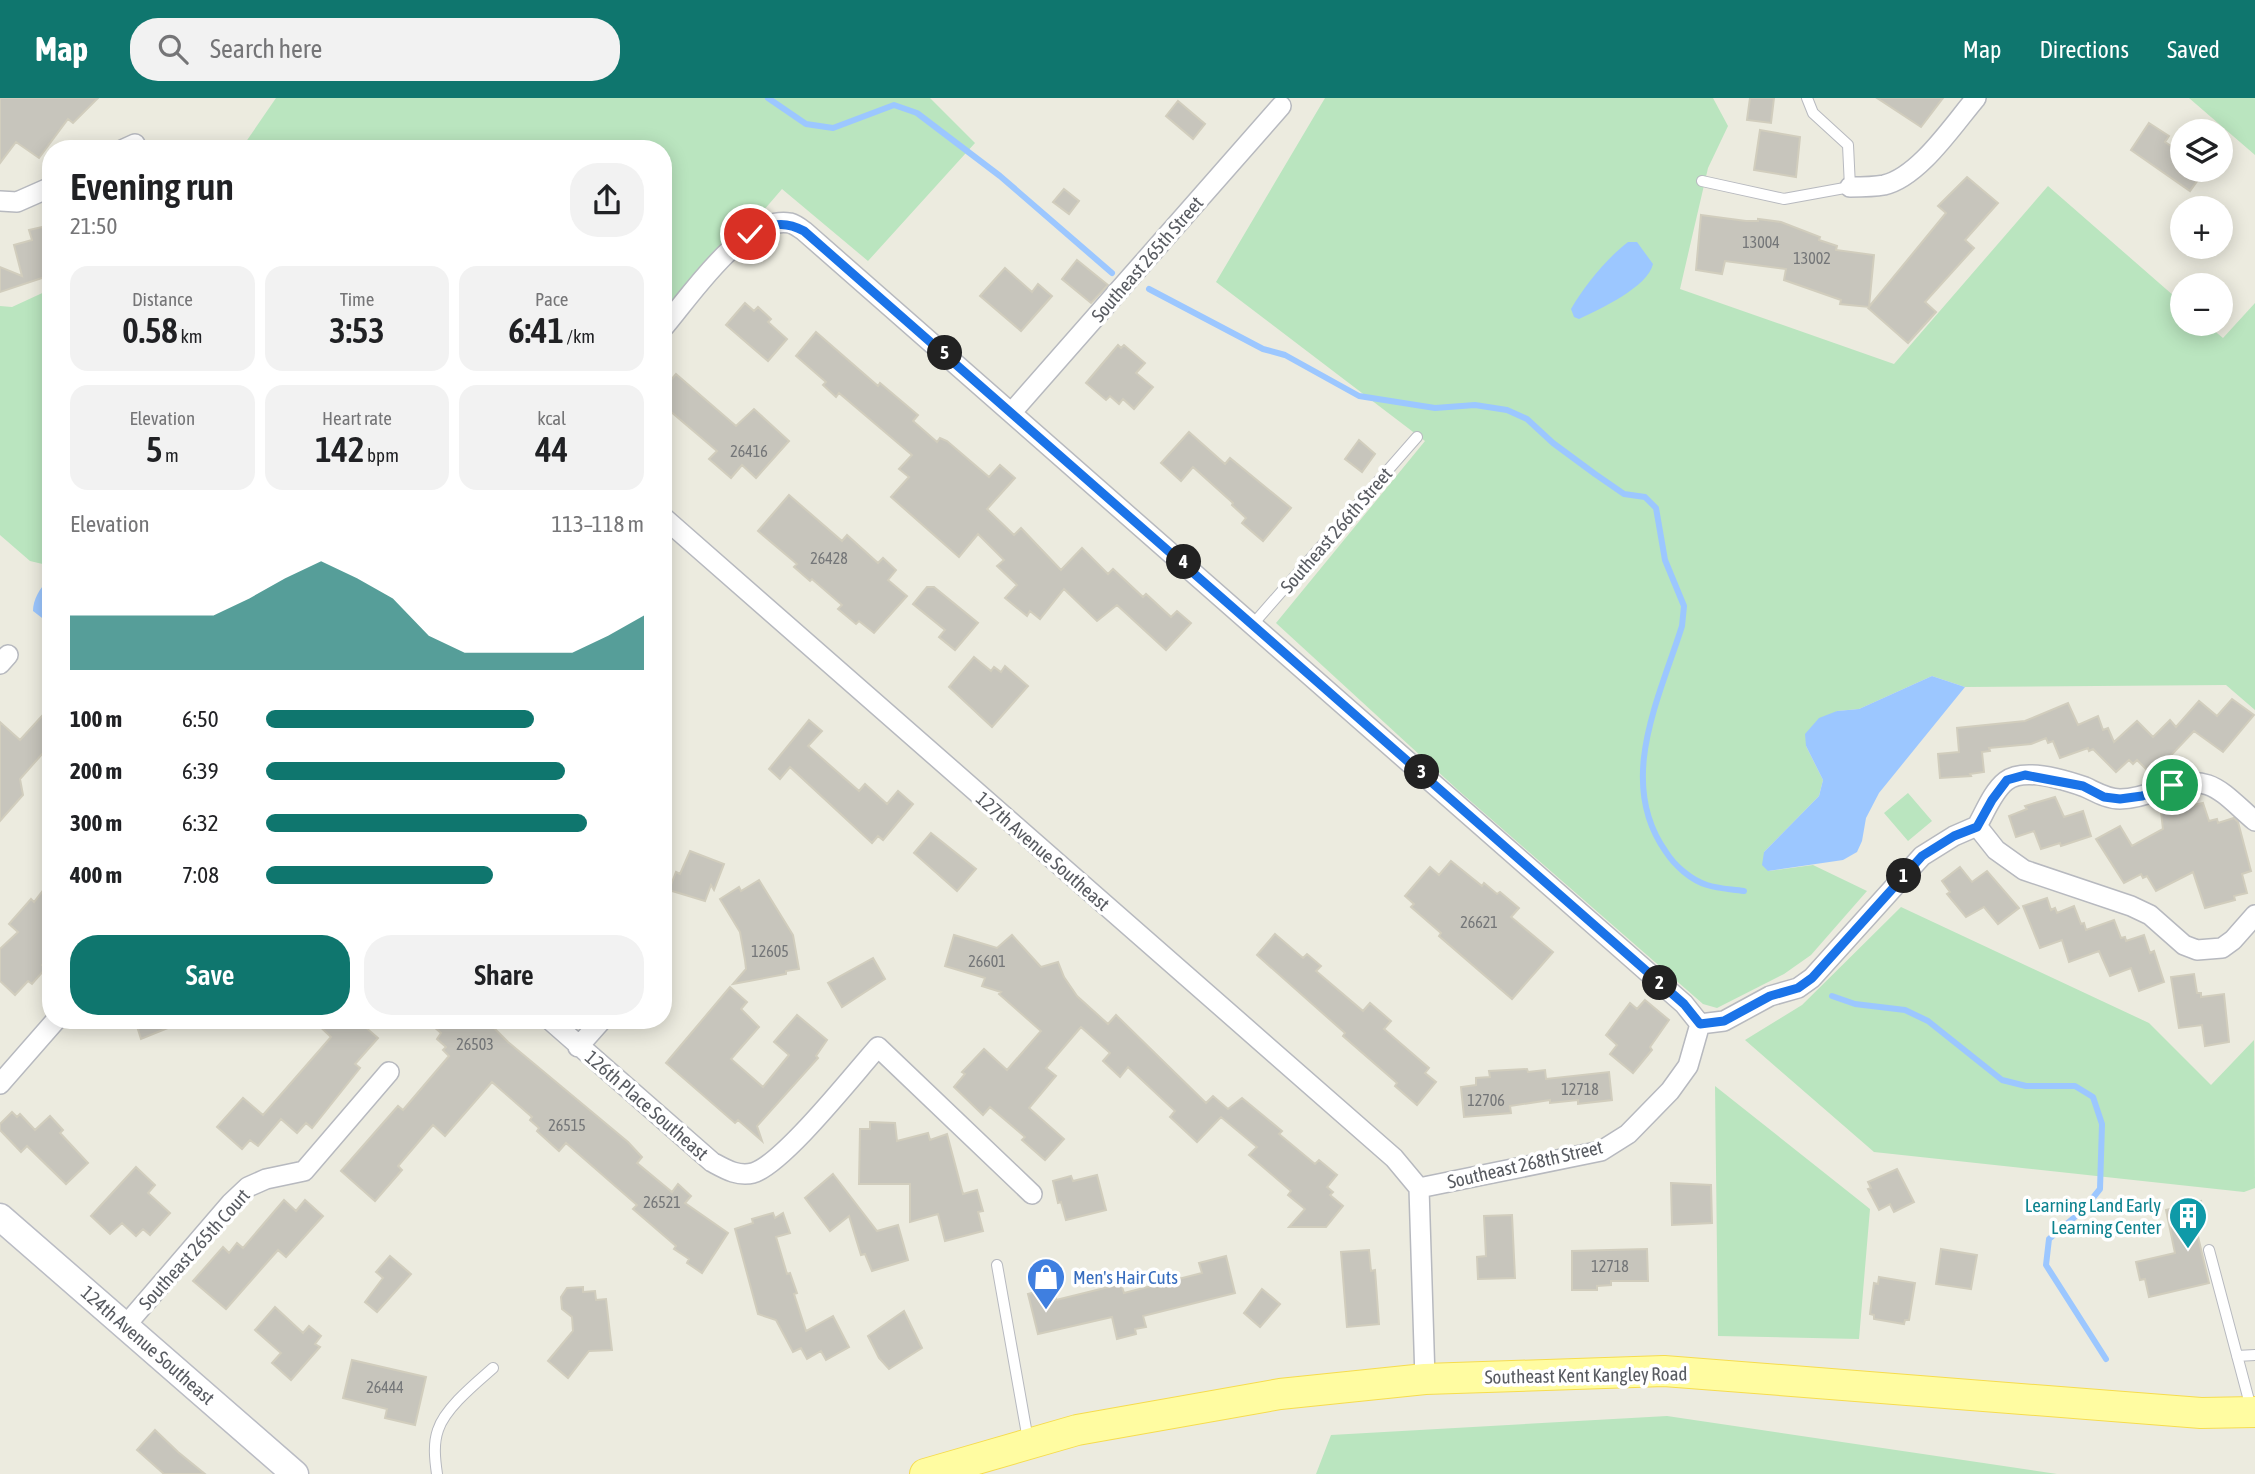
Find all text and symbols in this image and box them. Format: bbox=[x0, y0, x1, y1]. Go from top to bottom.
search box bbox=[130, 18, 620, 81]
text: Map bbox=[35, 30, 88, 68]
icon: search bbox=[154, 30, 192, 68]
text: Search here bbox=[210, 34, 322, 64]
text: Map bbox=[1963, 36, 2001, 63]
text: Directions bbox=[2039, 36, 2129, 63]
text: Saved bbox=[2167, 36, 2220, 63]
map controls bbox=[2170, 119, 2233, 336]
button: layers bbox=[2170, 119, 2233, 182]
button: share bbox=[570, 163, 644, 237]
text: Evening run bbox=[70, 165, 234, 208]
street label: Southeast 265th Street bbox=[1087, 192, 1207, 326]
button: + bbox=[2170, 196, 2233, 259]
pin bbox=[720, 204, 780, 264]
text: 21:50 bbox=[70, 213, 117, 239]
icon: check bbox=[731, 215, 769, 253]
house number: 13004 bbox=[1742, 233, 1780, 251]
house number: 13002 bbox=[1793, 249, 1831, 267]
button: − bbox=[2170, 273, 2233, 336]
text: Distance bbox=[132, 288, 193, 310]
text: Time bbox=[340, 288, 374, 310]
text: Pace bbox=[535, 288, 568, 310]
text: 0.58 bbox=[122, 310, 178, 350]
text: 3:53 bbox=[329, 310, 385, 350]
text: 6:41 bbox=[508, 310, 564, 350]
text: km bbox=[178, 325, 202, 347]
text: /km bbox=[564, 325, 595, 347]
pin: 5 bbox=[928, 336, 962, 370]
text: 5 bbox=[940, 341, 949, 363]
text: Elevation bbox=[129, 407, 195, 429]
text: Heart rate bbox=[322, 407, 392, 429]
text: kcal bbox=[537, 407, 566, 429]
text: 5 bbox=[146, 429, 162, 469]
text: 142 bbox=[315, 429, 365, 469]
text: 44 bbox=[535, 429, 568, 469]
house number: 26416 bbox=[730, 442, 768, 460]
text: m bbox=[162, 444, 179, 466]
text: bpm bbox=[365, 444, 399, 466]
street label: Southeast 266th Street bbox=[1276, 463, 1396, 597]
text: Elevation bbox=[70, 511, 150, 537]
text: 113–118 m bbox=[551, 511, 644, 537]
pin: 4 bbox=[1166, 545, 1202, 580]
house number: 26428 bbox=[810, 549, 848, 567]
text: 4 bbox=[1179, 550, 1188, 572]
text: 100 m bbox=[70, 706, 122, 732]
text: 6:50 bbox=[182, 706, 219, 732]
pin: 3 bbox=[1404, 754, 1440, 790]
pin bbox=[2142, 755, 2202, 815]
text: 200 m bbox=[70, 758, 122, 784]
text: 6:39 bbox=[182, 758, 219, 784]
text: 3 bbox=[1417, 760, 1426, 782]
icon: arrive bbox=[2153, 766, 2191, 804]
street label: 127th Avenue Southeast bbox=[972, 787, 1114, 915]
text: 300 m bbox=[70, 810, 122, 836]
text: 6:32 bbox=[182, 810, 219, 836]
pin: 1 bbox=[1886, 858, 1922, 894]
text: 400 m bbox=[70, 862, 122, 888]
text: 7:08 bbox=[182, 862, 219, 888]
text: 1 bbox=[1899, 864, 1908, 886]
house number: 26621 bbox=[1460, 913, 1498, 931]
button: Save bbox=[70, 935, 350, 1015]
button: Share bbox=[364, 935, 644, 1015]
house number: 12605 bbox=[751, 942, 789, 960]
house number: 26601 bbox=[968, 952, 1006, 970]
pin: 2 bbox=[1642, 966, 1678, 1001]
text: 2 bbox=[1655, 971, 1664, 993]
house number: 26503 bbox=[456, 1035, 494, 1053]
street label: 126th Place Southeast bbox=[581, 1046, 713, 1164]
house number: 12718 bbox=[1561, 1080, 1599, 1098]
house number: 12706 bbox=[1467, 1091, 1505, 1109]
house number: 26515 bbox=[548, 1116, 586, 1134]
street label: Southeast 268th Street bbox=[1445, 1135, 1605, 1193]
street label: Southeast 265th Court bbox=[134, 1184, 254, 1314]
house number: 26521 bbox=[643, 1193, 681, 1211]
place label: Learning Land Early Learning Center bbox=[2025, 1194, 2161, 1238]
building icon: Learning Land Early Learning Center bbox=[2167, 1195, 2209, 1250]
shop icon: Men's Hair Cuts bbox=[1025, 1256, 1067, 1311]
house number: 12718 bbox=[1591, 1257, 1629, 1275]
place label: Men's Hair Cuts bbox=[1073, 1266, 1178, 1288]
street label: 124th Avenue Southeast bbox=[77, 1281, 219, 1409]
street label: Southeast Kent Kangley Road bbox=[1484, 1362, 1688, 1388]
house number: 26444 bbox=[366, 1378, 404, 1396]

